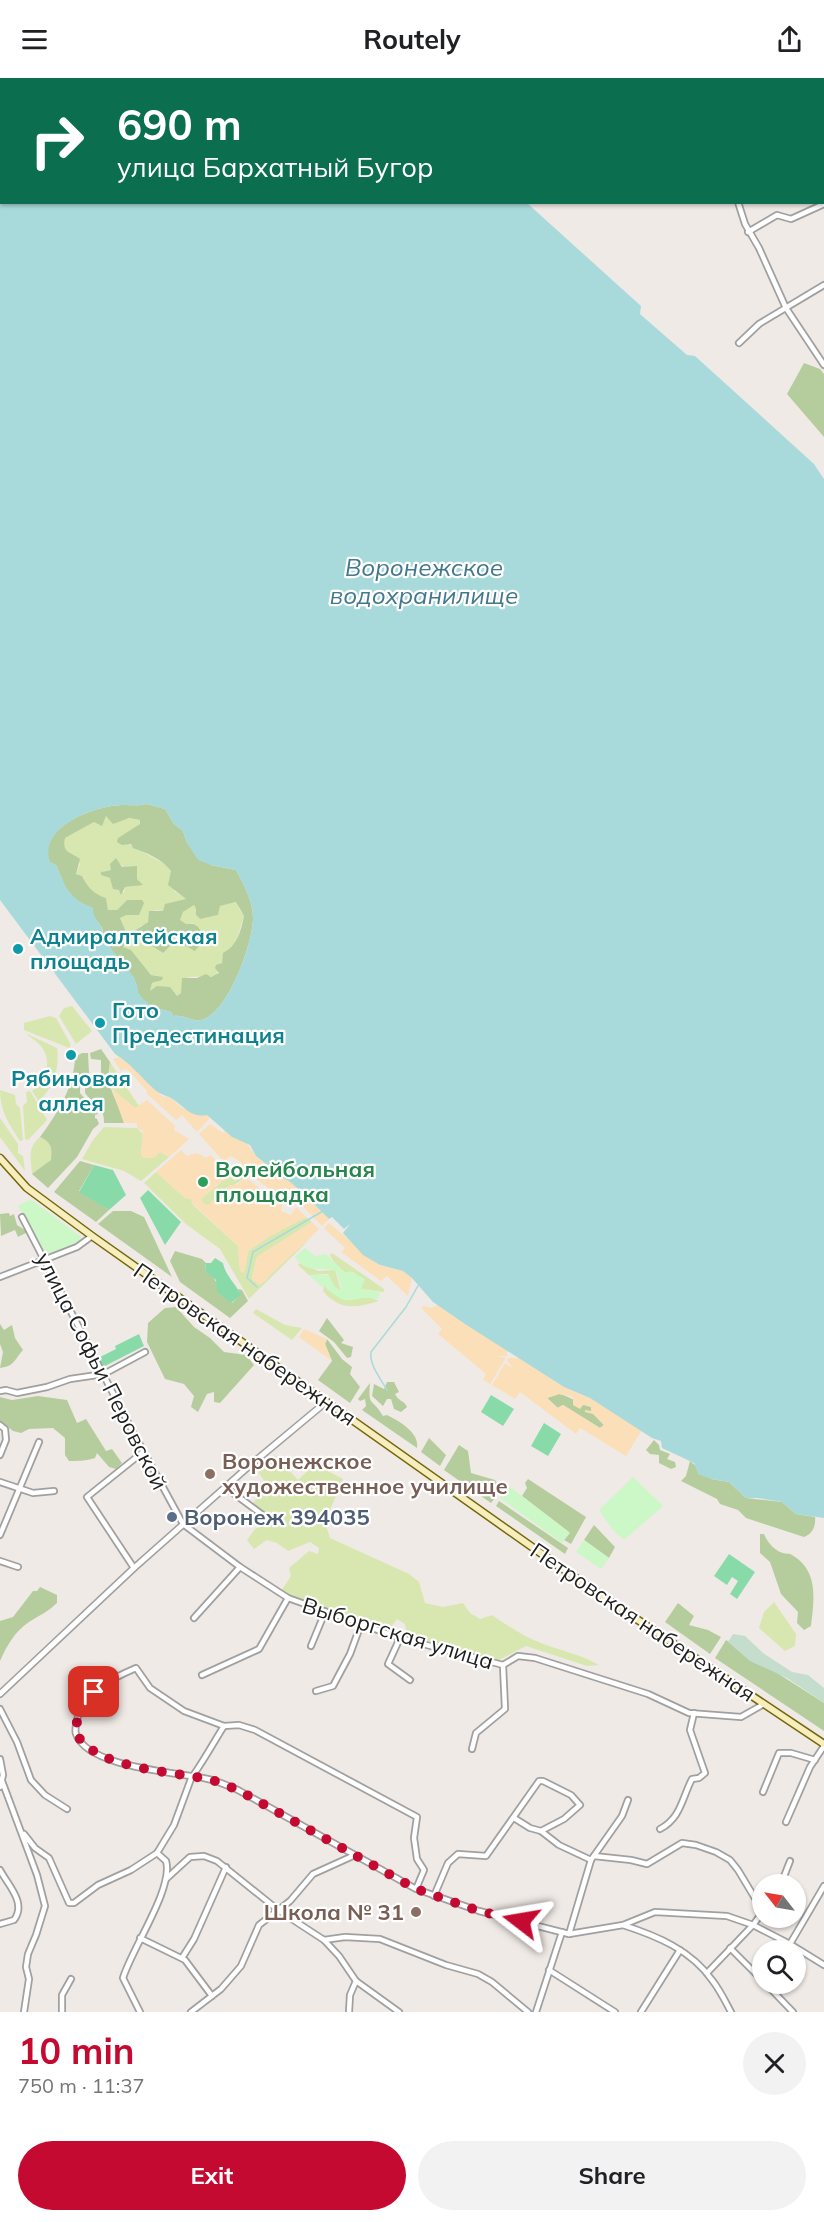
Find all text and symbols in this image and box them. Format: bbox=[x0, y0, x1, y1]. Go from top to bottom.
text: Routely bbox=[363, 22, 461, 56]
icon: menu bbox=[18, 23, 51, 56]
icon: share bbox=[773, 23, 806, 56]
text: 690 m bbox=[117, 98, 242, 151]
icon: right bbox=[18, 102, 96, 180]
text: улица Бархатный Бугор bbox=[117, 150, 433, 184]
water label: Воронежское водохранилище bbox=[330, 552, 518, 610]
place label: Адмиралтейская площадь bbox=[30, 922, 217, 975]
marker: Адмиралтейская площадь bbox=[11, 942, 25, 956]
place label: Гото Предестинация bbox=[112, 996, 285, 1049]
marker: Гото Предестинация bbox=[93, 1016, 107, 1030]
marker: Рябиновая аллея bbox=[64, 1048, 78, 1062]
place label: Рябиновая аллея bbox=[11, 1064, 131, 1117]
place label: Волейбольная площадка bbox=[215, 1155, 375, 1208]
marker: Волейбольная площадка bbox=[196, 1175, 210, 1189]
street label: улица Софьи Перовской bbox=[30, 1248, 174, 1494]
street label: Петровская набережная bbox=[128, 1256, 362, 1432]
place label: Воронежское художественное училище bbox=[221, 1447, 508, 1500]
marker: Воронежское художественное училище bbox=[203, 1467, 217, 1481]
place label: Воронеж 394035 bbox=[184, 1503, 370, 1531]
marker: Воронеж 394035 bbox=[165, 1510, 179, 1524]
street label: Петровская набережная bbox=[525, 1536, 761, 1708]
street label: Выборгская улица bbox=[299, 1591, 497, 1675]
pin bbox=[68, 1666, 119, 1717]
icon: arrive bbox=[77, 1675, 110, 1708]
north arrow bbox=[752, 1874, 806, 1928]
map controls bbox=[752, 1874, 806, 1994]
position arrow bbox=[489, 1889, 553, 1953]
place label: Школа № 31 bbox=[264, 1898, 404, 1926]
marker: Школа № 31 bbox=[409, 1905, 423, 1919]
button: search bbox=[752, 1940, 806, 1994]
text: 10 min bbox=[18, 2028, 135, 2073]
button: close bbox=[743, 2032, 806, 2095]
text: 750 m · 11:37 bbox=[18, 2073, 144, 2098]
button: Exit bbox=[18, 2141, 406, 2210]
button: Share bbox=[418, 2141, 806, 2210]

